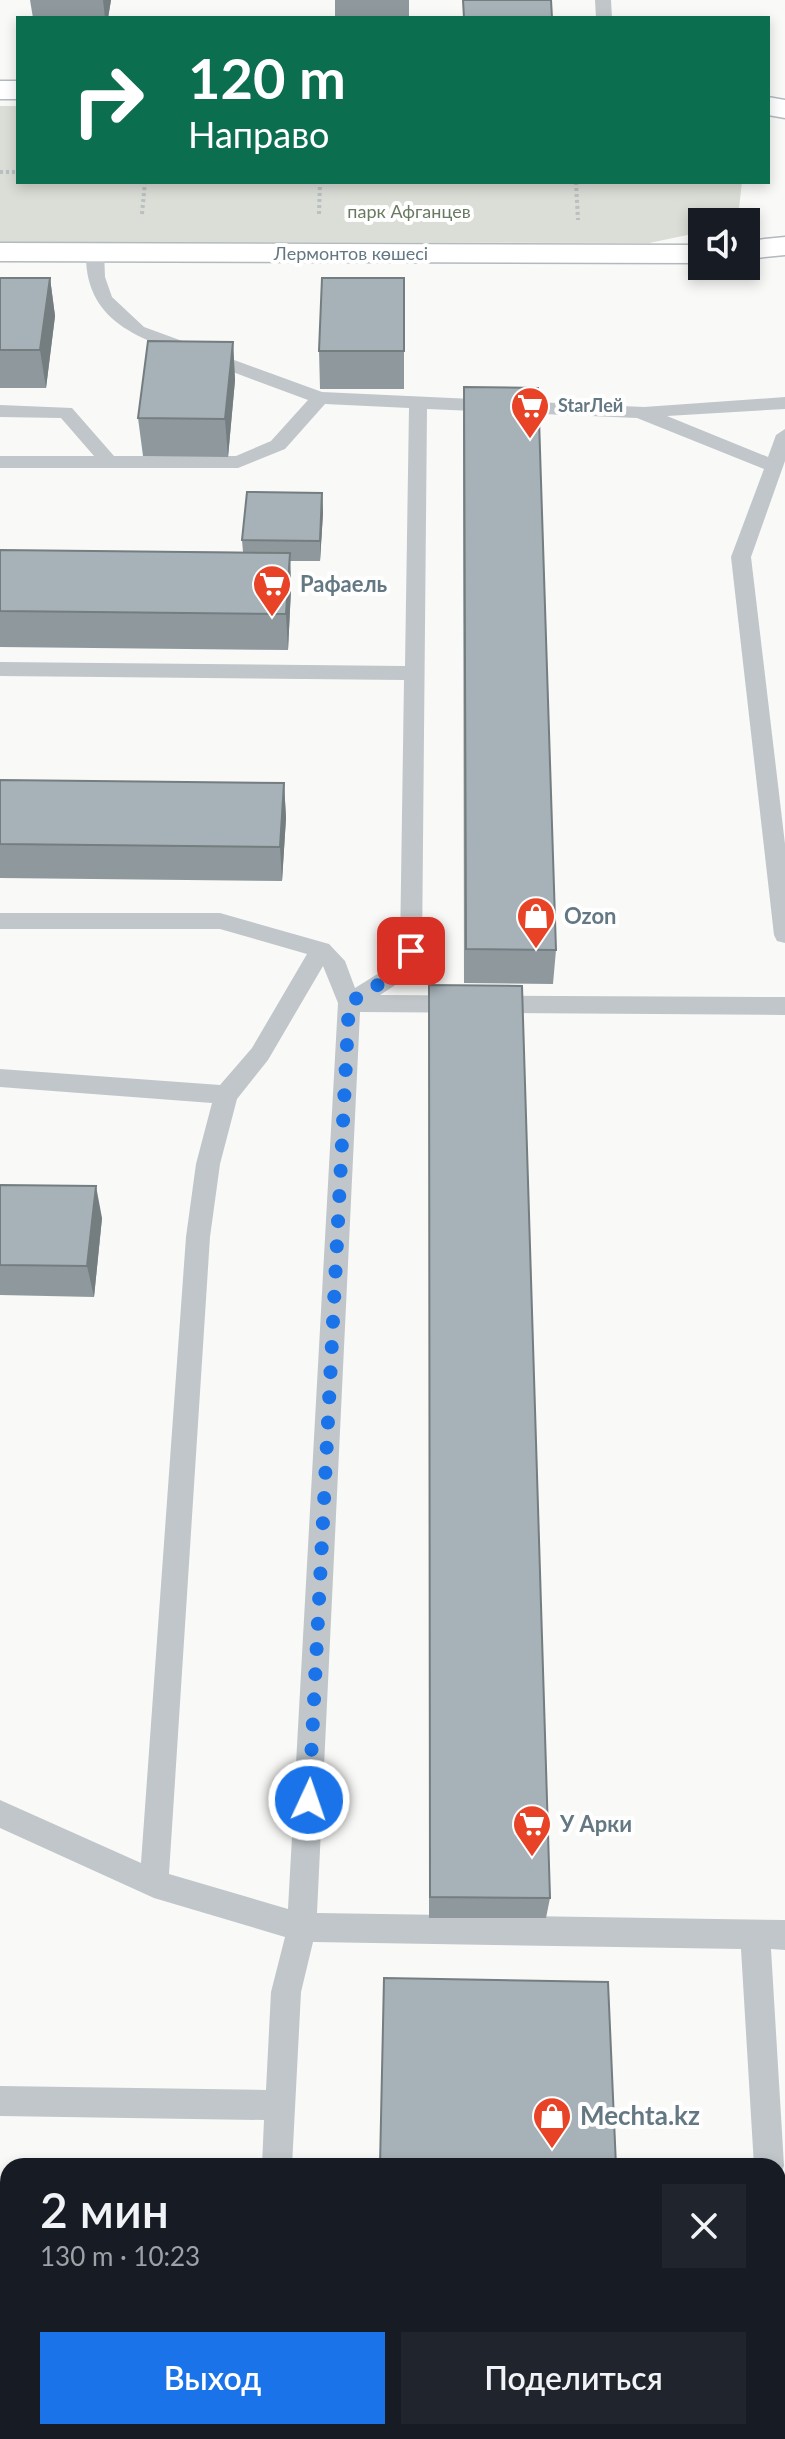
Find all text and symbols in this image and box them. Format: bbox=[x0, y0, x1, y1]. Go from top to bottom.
text: 120 m bbox=[188, 44, 346, 111]
icon: right bbox=[56, 48, 160, 152]
text: Направо bbox=[188, 112, 329, 156]
park label: парк Афганцев bbox=[347, 200, 471, 222]
map controls bbox=[688, 208, 760, 280]
button: sound bbox=[688, 208, 760, 280]
street label: Лермонтов көшесі bbox=[273, 242, 428, 264]
supermarket icon: StarЛей bbox=[509, 385, 551, 440]
place label: StarЛей bbox=[558, 394, 623, 416]
supermarket icon: Рафаель bbox=[251, 563, 293, 618]
place label: Рафаель bbox=[300, 570, 388, 597]
shop icon: Ozon bbox=[515, 895, 557, 950]
place label: Ozon bbox=[564, 902, 617, 929]
pin bbox=[377, 917, 445, 985]
icon: arrive bbox=[389, 929, 433, 973]
position arrow bbox=[267, 1758, 351, 1842]
supermarket icon: У Арки bbox=[511, 1803, 553, 1858]
place label: У Арки bbox=[559, 1810, 632, 1837]
shop icon: Mechta.kz bbox=[531, 2095, 573, 2150]
place label: Mechta.kz bbox=[580, 2099, 700, 2131]
text: 2 мин bbox=[40, 2181, 169, 2238]
button: close bbox=[662, 2184, 746, 2268]
text: 130 m · 10:23 bbox=[40, 2240, 200, 2272]
button: Выход bbox=[40, 2332, 385, 2424]
button: Поделиться bbox=[401, 2332, 746, 2424]

